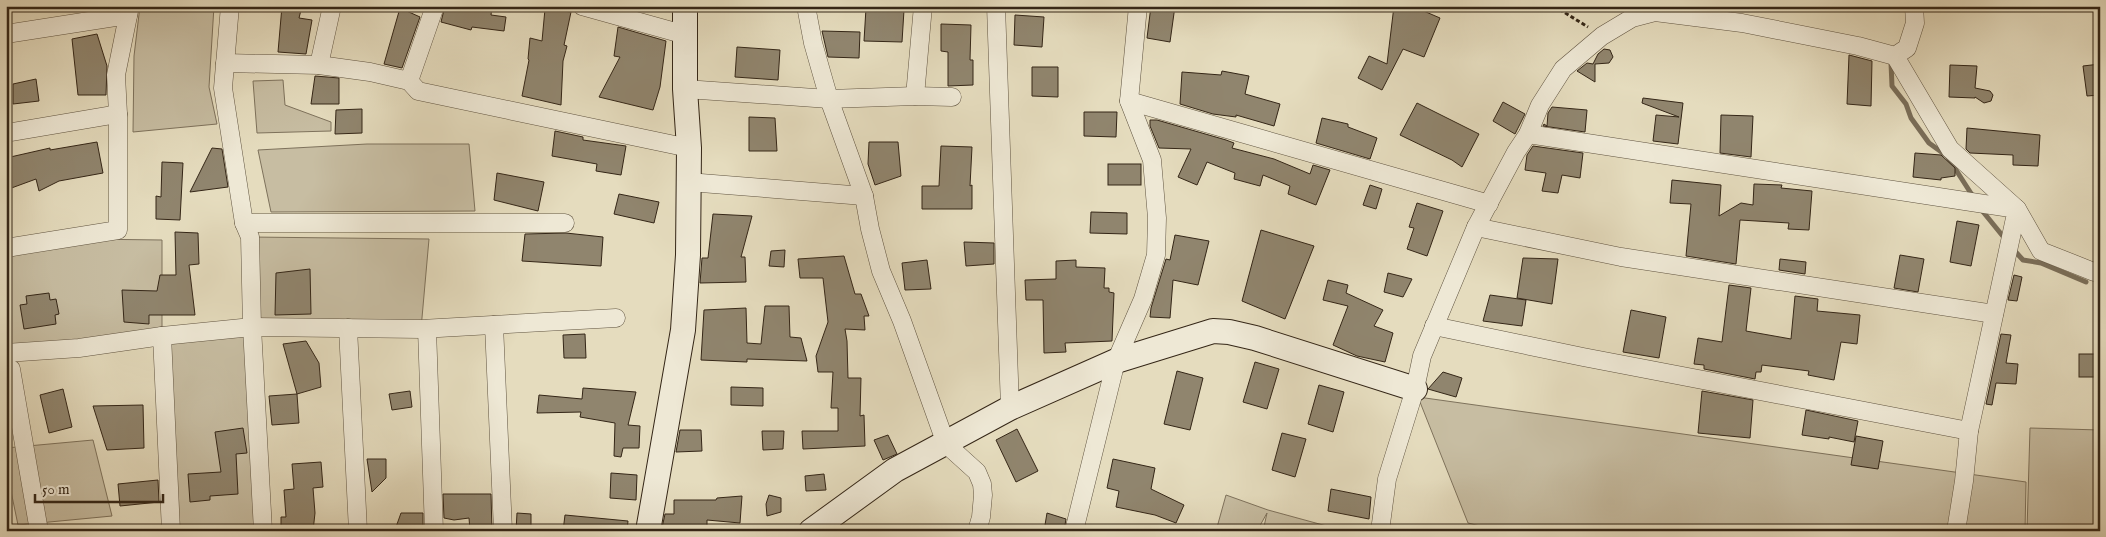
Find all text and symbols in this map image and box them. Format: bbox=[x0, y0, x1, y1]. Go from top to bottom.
scale bar bbox=[35, 472, 162, 504]
text: 50 m bbox=[42, 480, 70, 499]

